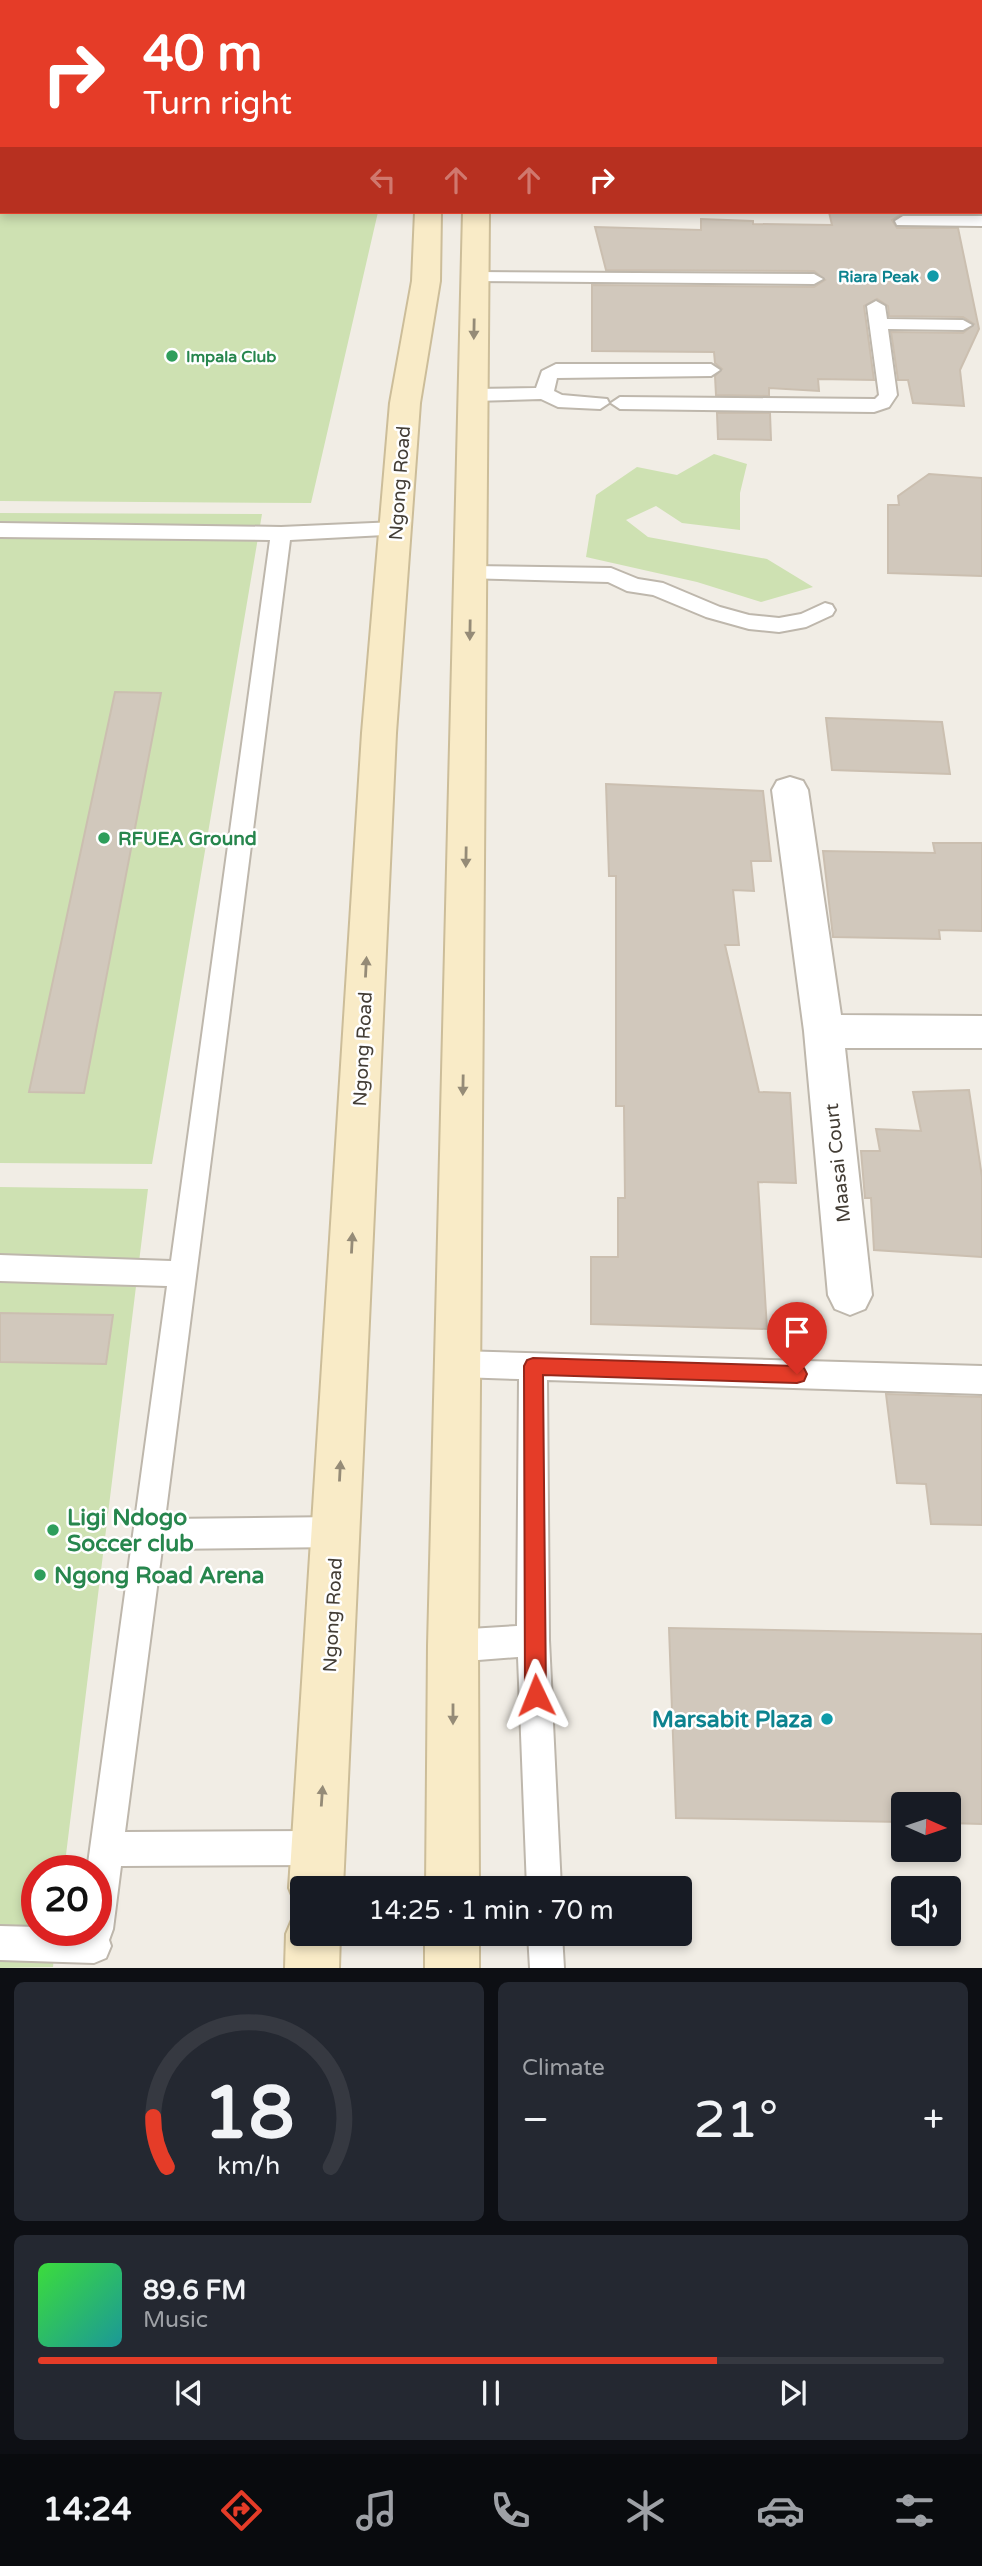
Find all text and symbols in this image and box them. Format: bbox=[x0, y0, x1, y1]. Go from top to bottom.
text: 40 m bbox=[143, 25, 262, 84]
icon: right bbox=[28, 28, 119, 119]
text: Turn right bbox=[143, 85, 292, 123]
icon: left bbox=[364, 161, 402, 199]
icon: ahead bbox=[437, 161, 475, 199]
icon: ahead bbox=[510, 161, 548, 199]
icon: right bbox=[583, 161, 621, 199]
place label: Riara Peak bbox=[838, 267, 919, 287]
marker: Riara Peak bbox=[925, 268, 941, 284]
one-way arrow bbox=[468, 318, 480, 340]
place label: Impala Club bbox=[186, 347, 276, 367]
marker: Impala Club bbox=[164, 348, 180, 364]
street label: Ngong Road bbox=[385, 425, 415, 541]
one-way arrow bbox=[464, 619, 475, 641]
place label: RFUEA Ground bbox=[118, 828, 257, 850]
marker: RFUEA Ground bbox=[96, 830, 112, 846]
one-way arrow bbox=[460, 847, 472, 869]
one-way arrow bbox=[361, 956, 372, 978]
street label: Ngong Road bbox=[349, 991, 377, 1107]
one-way arrow bbox=[457, 1074, 469, 1096]
street label: Maasai Court bbox=[821, 1102, 855, 1224]
one-way arrow bbox=[346, 1232, 357, 1254]
pin bbox=[767, 1302, 827, 1374]
icon: arrive bbox=[778, 1313, 816, 1351]
one-way arrow bbox=[335, 1459, 346, 1481]
place label: Ligi Ndogo Soccer club bbox=[67, 1504, 194, 1558]
marker: Ligi Ndogo Soccer club bbox=[45, 1522, 61, 1538]
street label: Ngong Road bbox=[319, 1557, 347, 1673]
place label: Ngong Road Arena bbox=[54, 1562, 264, 1590]
marker: Ngong Road Arena bbox=[32, 1567, 48, 1583]
position arrow bbox=[499, 1658, 573, 1732]
one-way arrow bbox=[447, 1703, 459, 1725]
place label: Marsabit Plaza bbox=[652, 1706, 813, 1734]
marker: Marsabit Plaza bbox=[819, 1711, 835, 1727]
one-way arrow bbox=[316, 1784, 327, 1806]
north arrow bbox=[891, 1792, 961, 1862]
map controls bbox=[891, 1792, 961, 1946]
speed limit sign: 20 bbox=[21, 1855, 112, 1946]
button: sound bbox=[891, 1876, 961, 1946]
text: 14:25 · 1 min · 70 m bbox=[368, 1895, 614, 1926]
text: Climate bbox=[522, 2054, 605, 2082]
text: 18 bbox=[203, 2071, 295, 2159]
text: 21° bbox=[693, 2089, 778, 2152]
text: − bbox=[522, 2097, 549, 2143]
text: + bbox=[923, 2097, 944, 2143]
text: km/h bbox=[218, 2151, 280, 2181]
text: 89.6 FM bbox=[143, 2275, 246, 2306]
text: Music bbox=[143, 2306, 208, 2334]
icon: previous bbox=[170, 2374, 208, 2412]
icon: pause bbox=[472, 2374, 510, 2412]
icon: next bbox=[774, 2374, 812, 2412]
icon: directions bbox=[217, 2486, 266, 2535]
icon: music bbox=[352, 2486, 401, 2535]
icon: phone bbox=[486, 2486, 535, 2535]
icon: climate bbox=[621, 2486, 670, 2535]
icon: car bbox=[756, 2486, 805, 2535]
icon: filters bbox=[890, 2486, 939, 2535]
text: 14:24 bbox=[43, 2491, 132, 2529]

